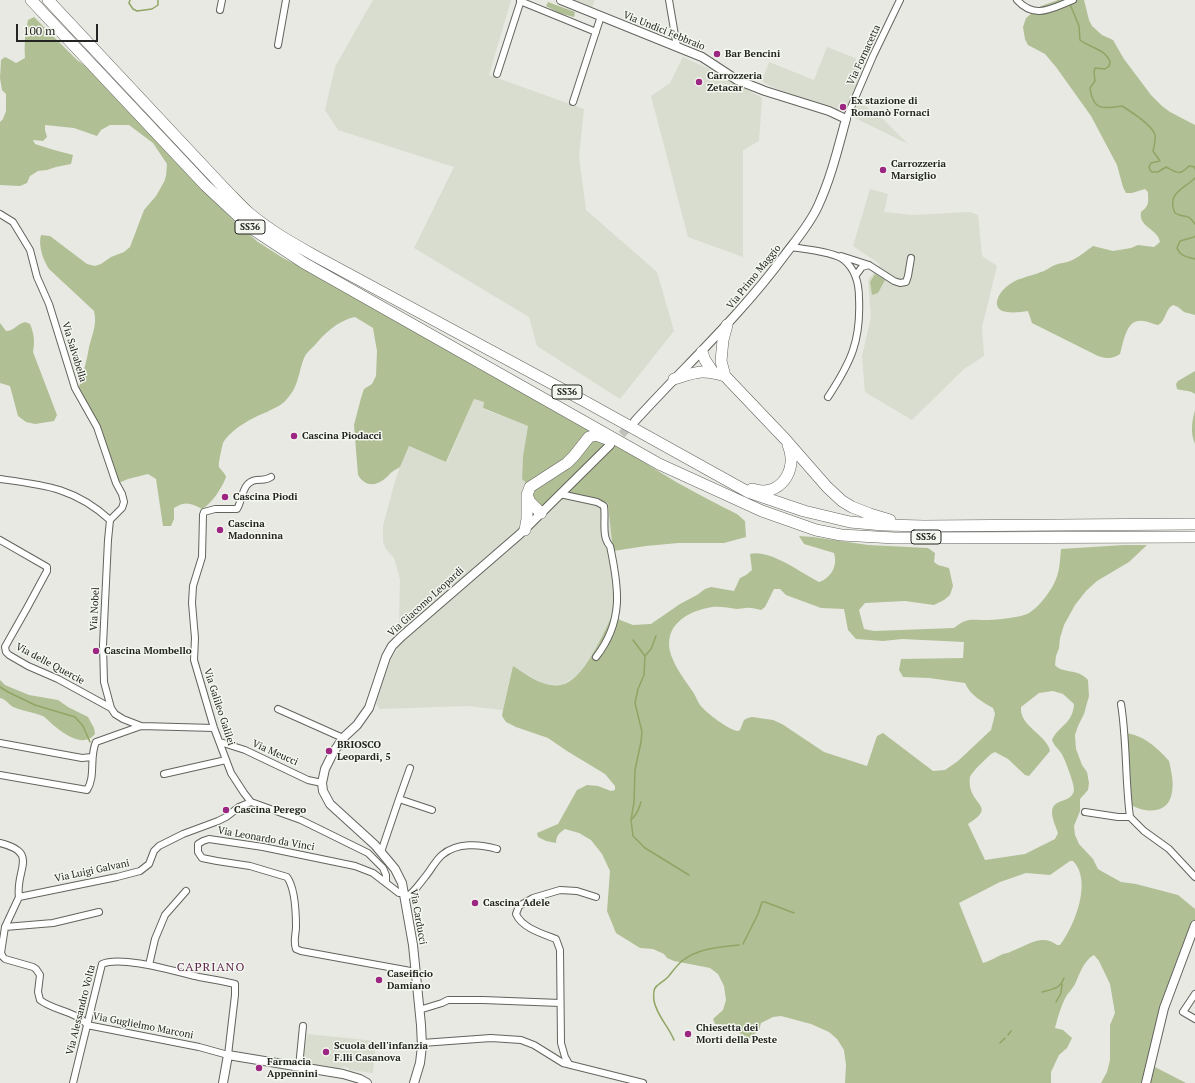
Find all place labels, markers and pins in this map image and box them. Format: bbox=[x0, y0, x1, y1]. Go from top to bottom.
place label: Bar Bencini bbox=[725, 48, 780, 60]
marker: Bar Bencini bbox=[712, 49, 722, 59]
place label: Carrozzeria Zetacar bbox=[707, 70, 762, 94]
marker: Carrozzeria Zetacar bbox=[694, 77, 704, 87]
place label: Ex stazione di Romanò Fornaci bbox=[851, 95, 930, 118]
marker: Ex stazione di Romanò Fornaci bbox=[838, 102, 848, 112]
place label: Carrozzeria Marsiglio bbox=[891, 158, 946, 182]
marker: Carrozzeria Marsiglio bbox=[878, 165, 888, 175]
place label: Cascina Piodacci bbox=[302, 430, 382, 442]
marker: Cascina Piodacci bbox=[289, 431, 299, 441]
place label: Cascina Piodi bbox=[233, 491, 297, 503]
marker: Cascina Piodi bbox=[220, 492, 230, 502]
place label: Cascina Madonnina bbox=[228, 518, 283, 542]
marker: Cascina Madonnina bbox=[215, 525, 225, 535]
place label: Cascina Mombello bbox=[104, 645, 192, 657]
marker: Cascina Mombello bbox=[91, 646, 101, 656]
place label: BRIOSCO Leopardi, 5 bbox=[337, 739, 391, 762]
marker: BRIOSCO Leopardi, 5 bbox=[324, 746, 334, 756]
place label: Cascina Perego bbox=[234, 804, 306, 816]
marker: Cascina Perego bbox=[221, 805, 231, 815]
place label: Cascina Adele bbox=[483, 897, 550, 909]
marker: Cascina Adele bbox=[470, 898, 480, 908]
place label: Caseificio Damiano bbox=[387, 968, 433, 992]
marker: Caseificio Damiano bbox=[374, 975, 384, 985]
place label: Chiesetta dei Morti della Peste bbox=[696, 1022, 777, 1046]
marker: Chiesetta dei Morti della Peste bbox=[683, 1029, 693, 1039]
place label: Scuola dell'infanzia F.lli Casanova bbox=[334, 1040, 428, 1064]
marker: Scuola dell'infanzia F.lli Casanova bbox=[321, 1047, 331, 1057]
place label: Farmacia Appennini bbox=[267, 1056, 318, 1080]
marker: Farmacia Appennini bbox=[254, 1063, 264, 1073]

